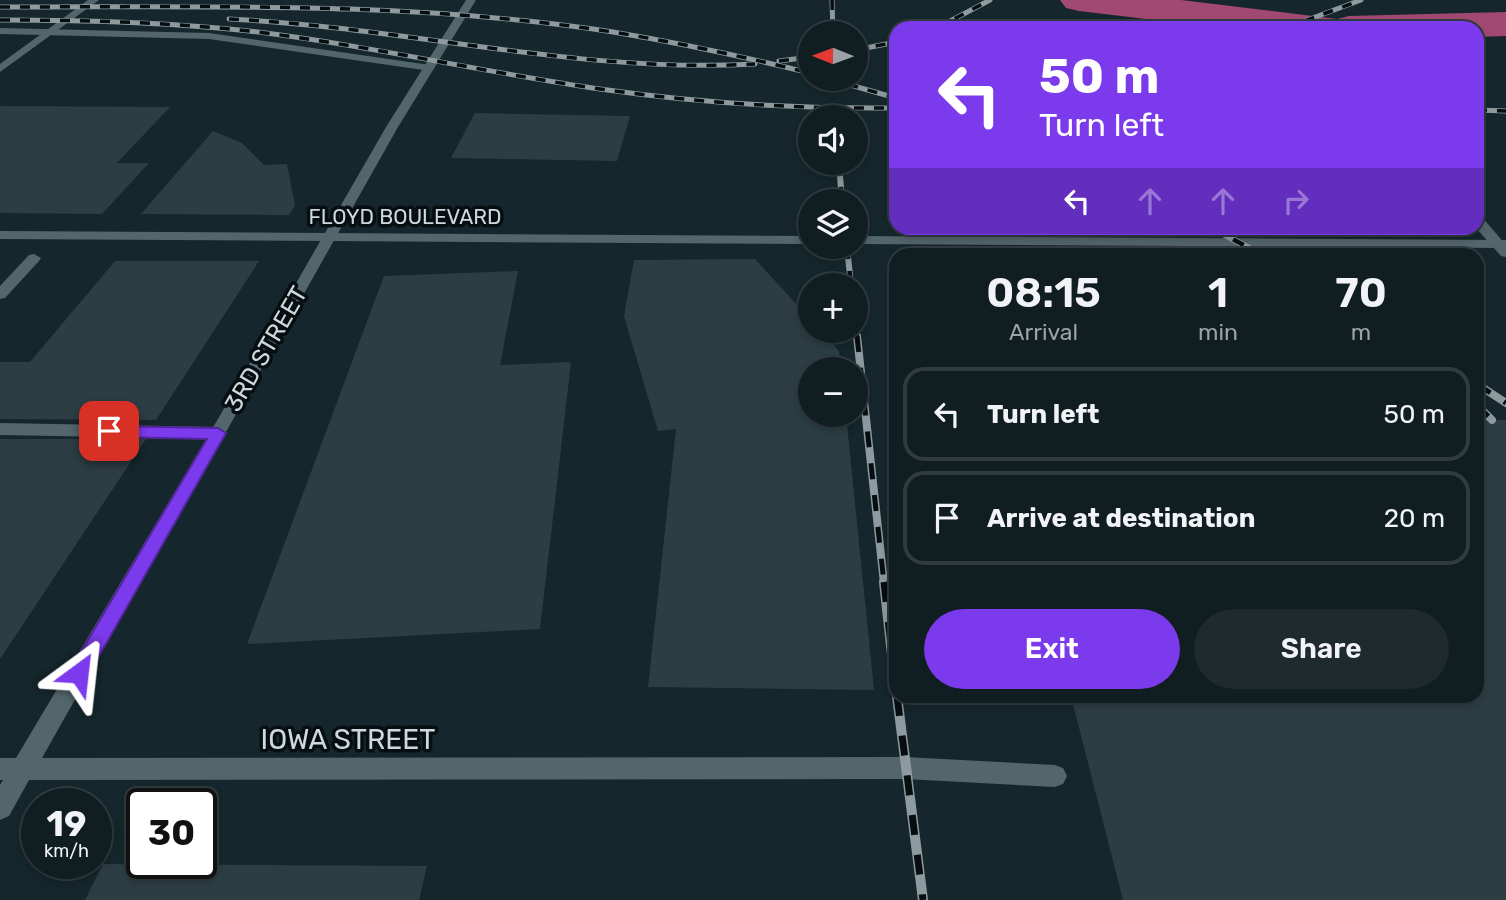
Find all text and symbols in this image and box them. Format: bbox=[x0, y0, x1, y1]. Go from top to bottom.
north arrow bbox=[798, 21, 868, 91]
map controls bbox=[798, 21, 868, 427]
text: 50 m bbox=[1039, 47, 1159, 105]
icon: left bbox=[924, 49, 1015, 140]
button: sound bbox=[798, 105, 868, 175]
text: Turn left bbox=[1039, 106, 1164, 144]
icon: left bbox=[1058, 182, 1096, 220]
icon: ahead bbox=[1131, 182, 1169, 220]
icon: ahead bbox=[1204, 182, 1242, 220]
icon: right bbox=[1277, 182, 1315, 220]
button: layers bbox=[798, 189, 868, 259]
street label: FLOYD BOULEVARD bbox=[308, 204, 502, 229]
text: 08:15 bbox=[986, 268, 1101, 318]
text: 1 bbox=[1208, 268, 1228, 318]
text: 70 bbox=[1335, 268, 1387, 318]
button: + bbox=[798, 273, 868, 343]
street label: 3RD STREET bbox=[219, 281, 313, 417]
text: Arrival bbox=[1009, 318, 1078, 346]
text: min bbox=[1198, 318, 1238, 346]
text: m bbox=[1351, 318, 1371, 346]
button: − bbox=[798, 357, 868, 427]
icon: left bbox=[928, 395, 966, 433]
text: Turn left bbox=[987, 399, 1099, 430]
text: 50 m bbox=[1384, 399, 1445, 430]
pin bbox=[79, 401, 139, 461]
icon: arrive bbox=[90, 412, 128, 450]
icon: arrive bbox=[928, 499, 966, 537]
text: Arrive at destination bbox=[987, 503, 1255, 534]
text: 20 m bbox=[1384, 503, 1445, 534]
button: Exit bbox=[924, 609, 1180, 689]
button: Share bbox=[1194, 609, 1449, 689]
position arrow bbox=[42, 636, 116, 710]
street label: IOWA STREET bbox=[261, 723, 435, 756]
speed limit sign: 30 bbox=[126, 788, 217, 879]
text: 19 bbox=[47, 803, 86, 845]
text: km/h bbox=[44, 840, 89, 862]

